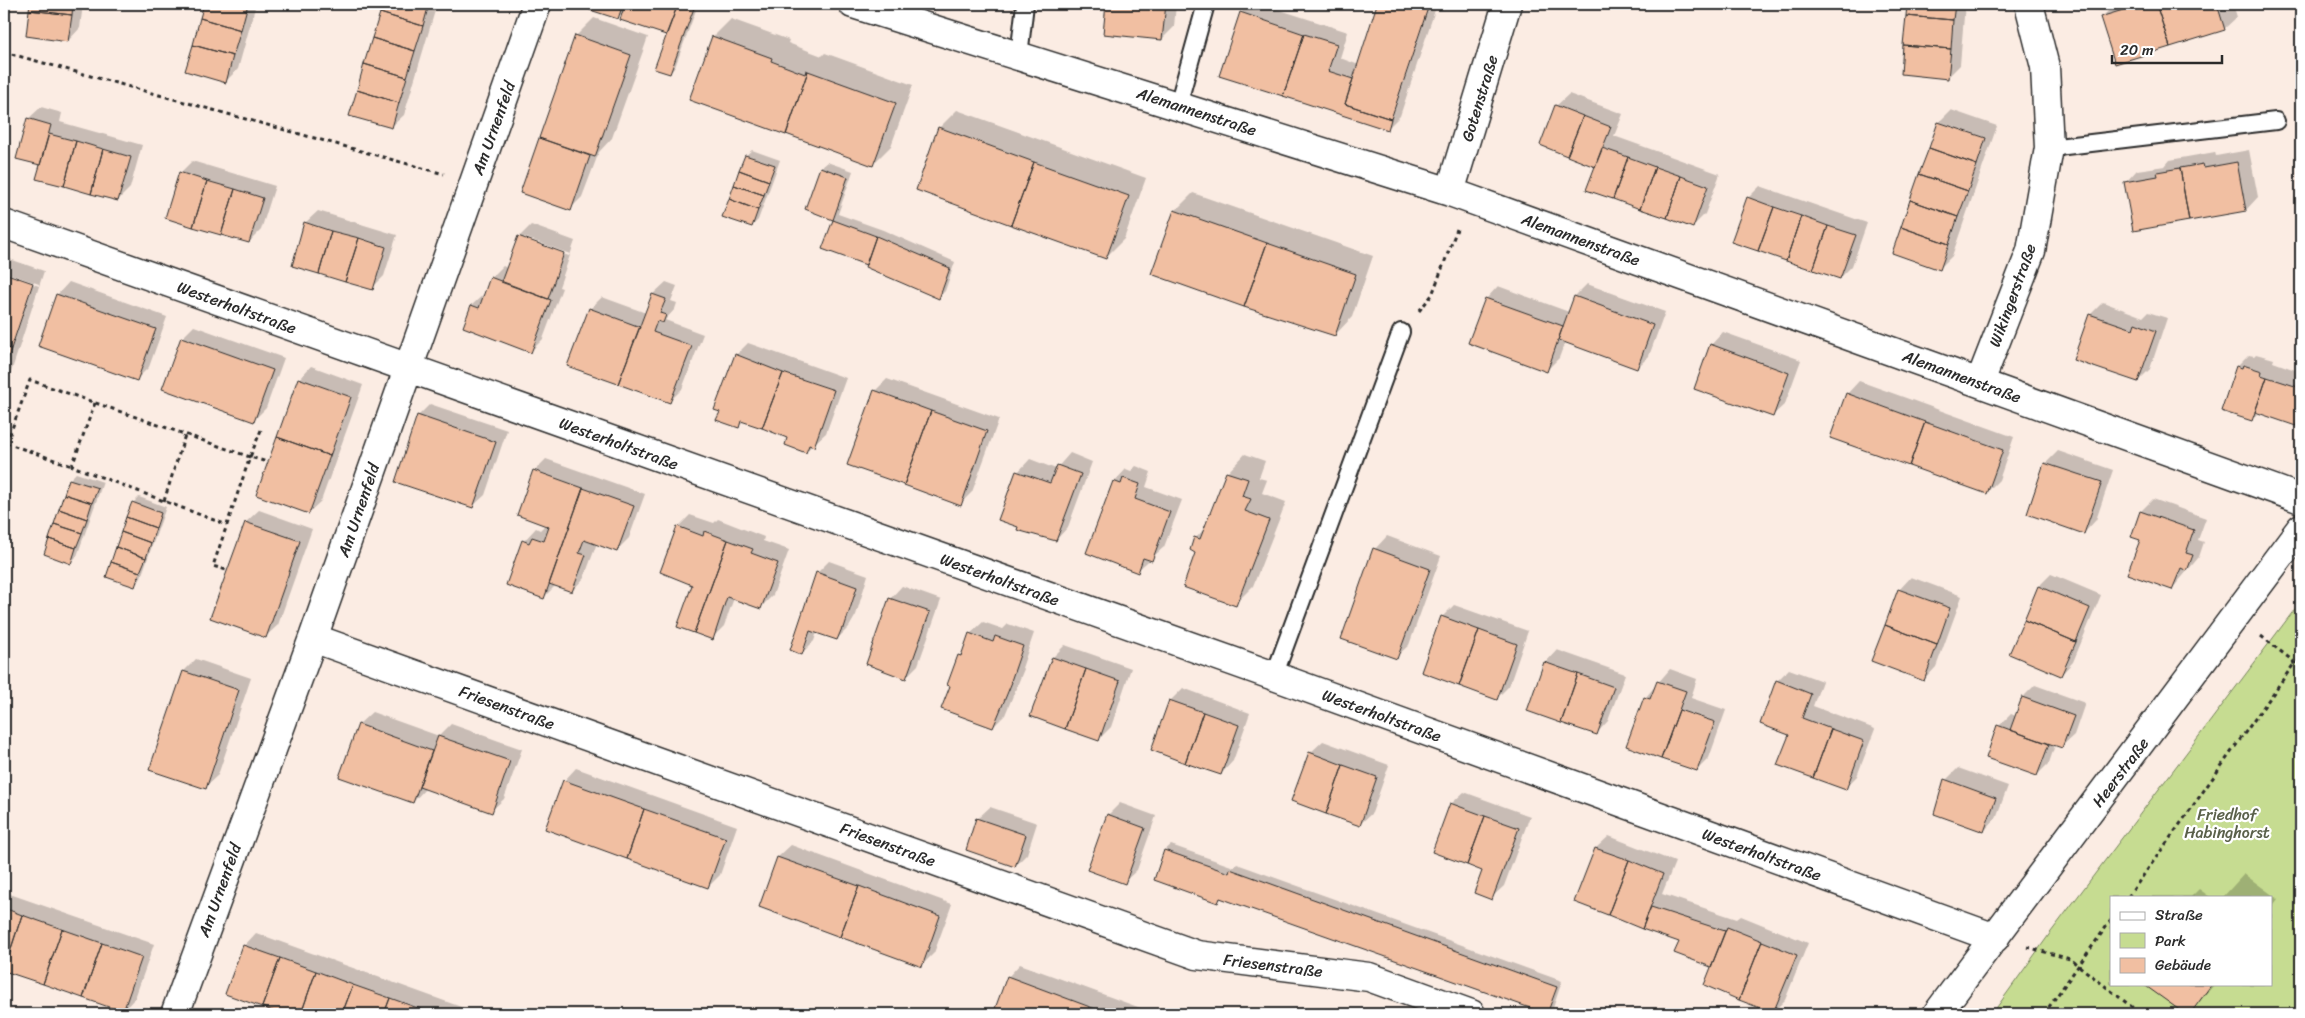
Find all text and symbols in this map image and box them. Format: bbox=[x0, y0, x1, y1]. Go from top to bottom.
scale bar bbox=[2112, 32, 2222, 64]
text: 20 m bbox=[2120, 37, 2154, 63]
street label: Gotenstraße bbox=[1453, 51, 1506, 145]
street label: Am Urnenfeld bbox=[463, 76, 524, 180]
street label: Alemannenstraße bbox=[1132, 78, 1261, 145]
street label: Alemannenstraße bbox=[1516, 204, 1644, 274]
street label: Wikingerstraße bbox=[1980, 239, 2045, 351]
street label: Westerholtstraße bbox=[173, 272, 301, 343]
street label: Alemannenstraße bbox=[1897, 341, 2025, 411]
street label: Westerholtstraße bbox=[555, 408, 683, 479]
street label: Am Urnenfeld bbox=[329, 458, 389, 562]
street label: Westerholtstraße bbox=[936, 544, 1064, 615]
street label: Friesenstraße bbox=[455, 677, 559, 738]
street label: Westerholtstraße bbox=[1318, 680, 1446, 751]
street label: Heerstraße bbox=[2084, 731, 2157, 814]
park label: Friedhof Habinghorst bbox=[2184, 800, 2270, 847]
street label: Friesenstraße bbox=[836, 814, 940, 875]
street label: Westerholtstraße bbox=[1698, 819, 1826, 890]
street label: Am Urnenfeld bbox=[189, 838, 250, 942]
legend bbox=[2110, 896, 2272, 986]
text: Straße bbox=[2155, 902, 2203, 928]
text: Park bbox=[2155, 928, 2186, 954]
street label: Friesenstraße bbox=[1222, 945, 1324, 986]
text: Gebäude bbox=[2155, 952, 2211, 978]

